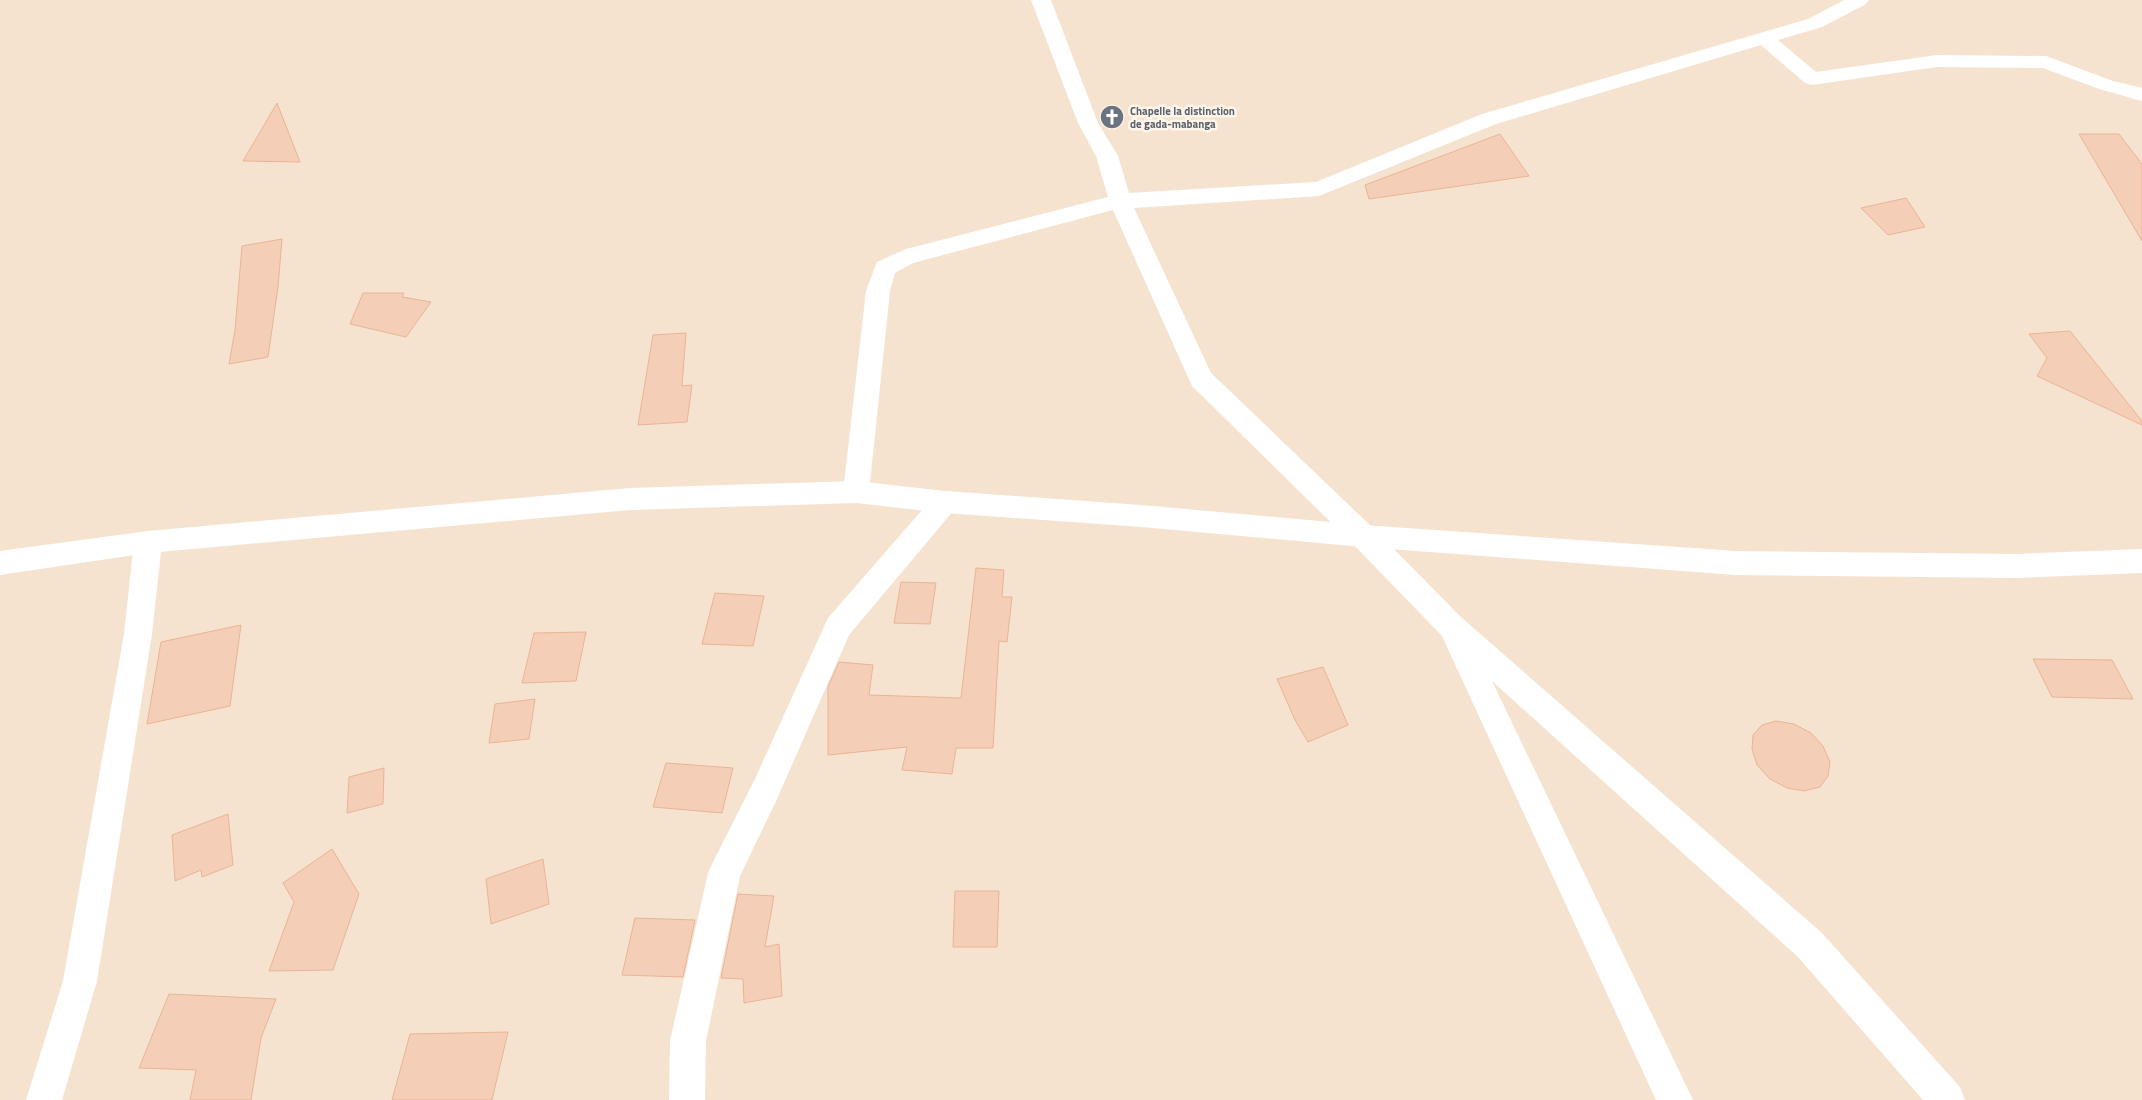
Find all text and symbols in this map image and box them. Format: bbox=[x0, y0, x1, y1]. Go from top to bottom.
place label: Chapelle la distinction de gada-mabanga bbox=[1130, 103, 1235, 132]
church icon: Chapelle la distinction de gada-mabanga bbox=[1099, 104, 1125, 130]

